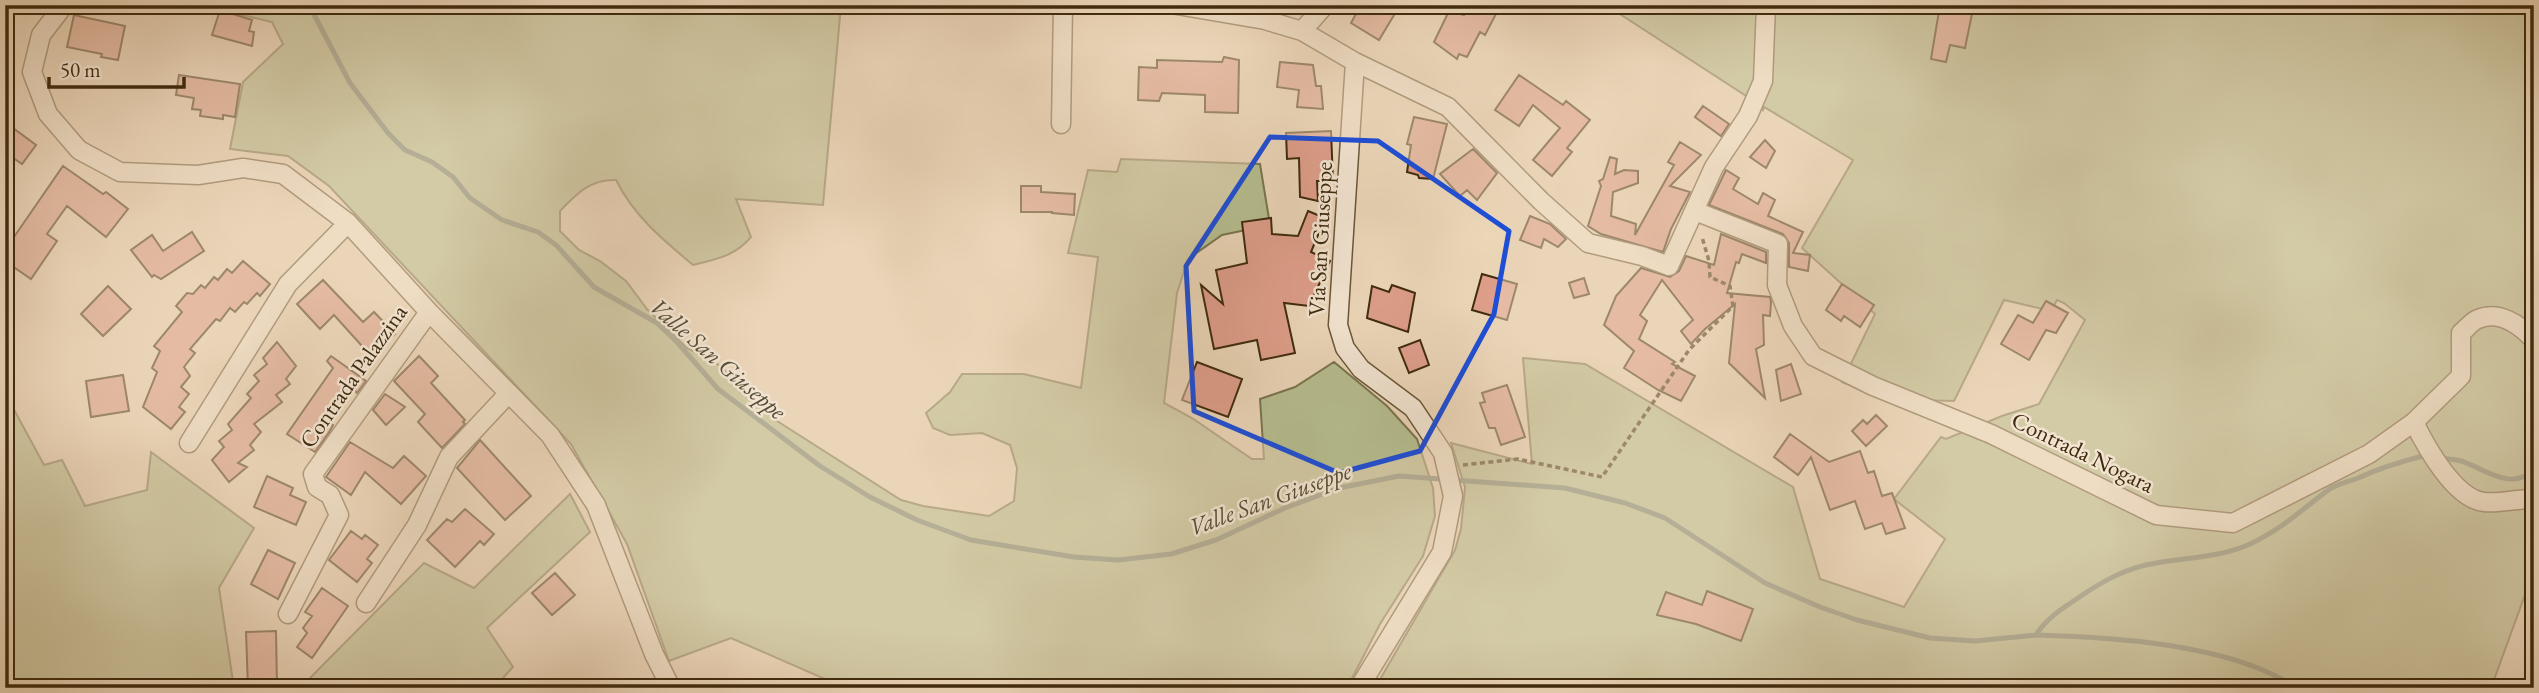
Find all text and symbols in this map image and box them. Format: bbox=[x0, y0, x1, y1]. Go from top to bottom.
scale bar bbox=[49, 46, 184, 90]
text: 50 m bbox=[60, 56, 101, 83]
street label: Via San Giuseppe bbox=[1301, 161, 1339, 317]
water label: Valle San Giuseppe bbox=[644, 291, 793, 427]
street label: Contrada Palazzina bbox=[292, 298, 414, 454]
street label: Contrada Nogara bbox=[2007, 405, 2160, 500]
water label: Valle San Giuseppe bbox=[1184, 455, 1356, 542]

